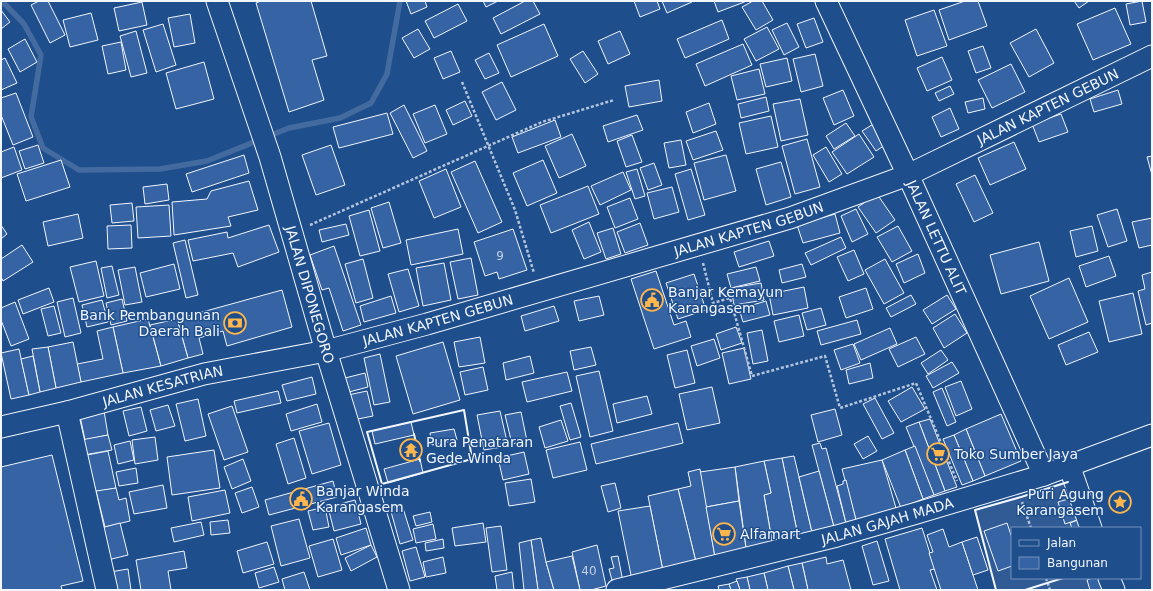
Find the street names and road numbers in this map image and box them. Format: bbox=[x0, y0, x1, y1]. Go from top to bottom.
street label: JALAN KAPTEN GEBUN bbox=[974, 65, 1121, 148]
street label: JALAN LETTU ALIT bbox=[903, 177, 970, 298]
street label: JALAN KAPTEN GEBUN bbox=[671, 198, 826, 260]
street label: JALAN DIPONEGORO bbox=[282, 223, 337, 365]
street label: JALAN KAPTEN GEBUN bbox=[360, 291, 515, 349]
street label: JALAN KESATRIAN bbox=[100, 363, 224, 410]
street label: JALAN GAJAH MADA bbox=[819, 494, 956, 548]

